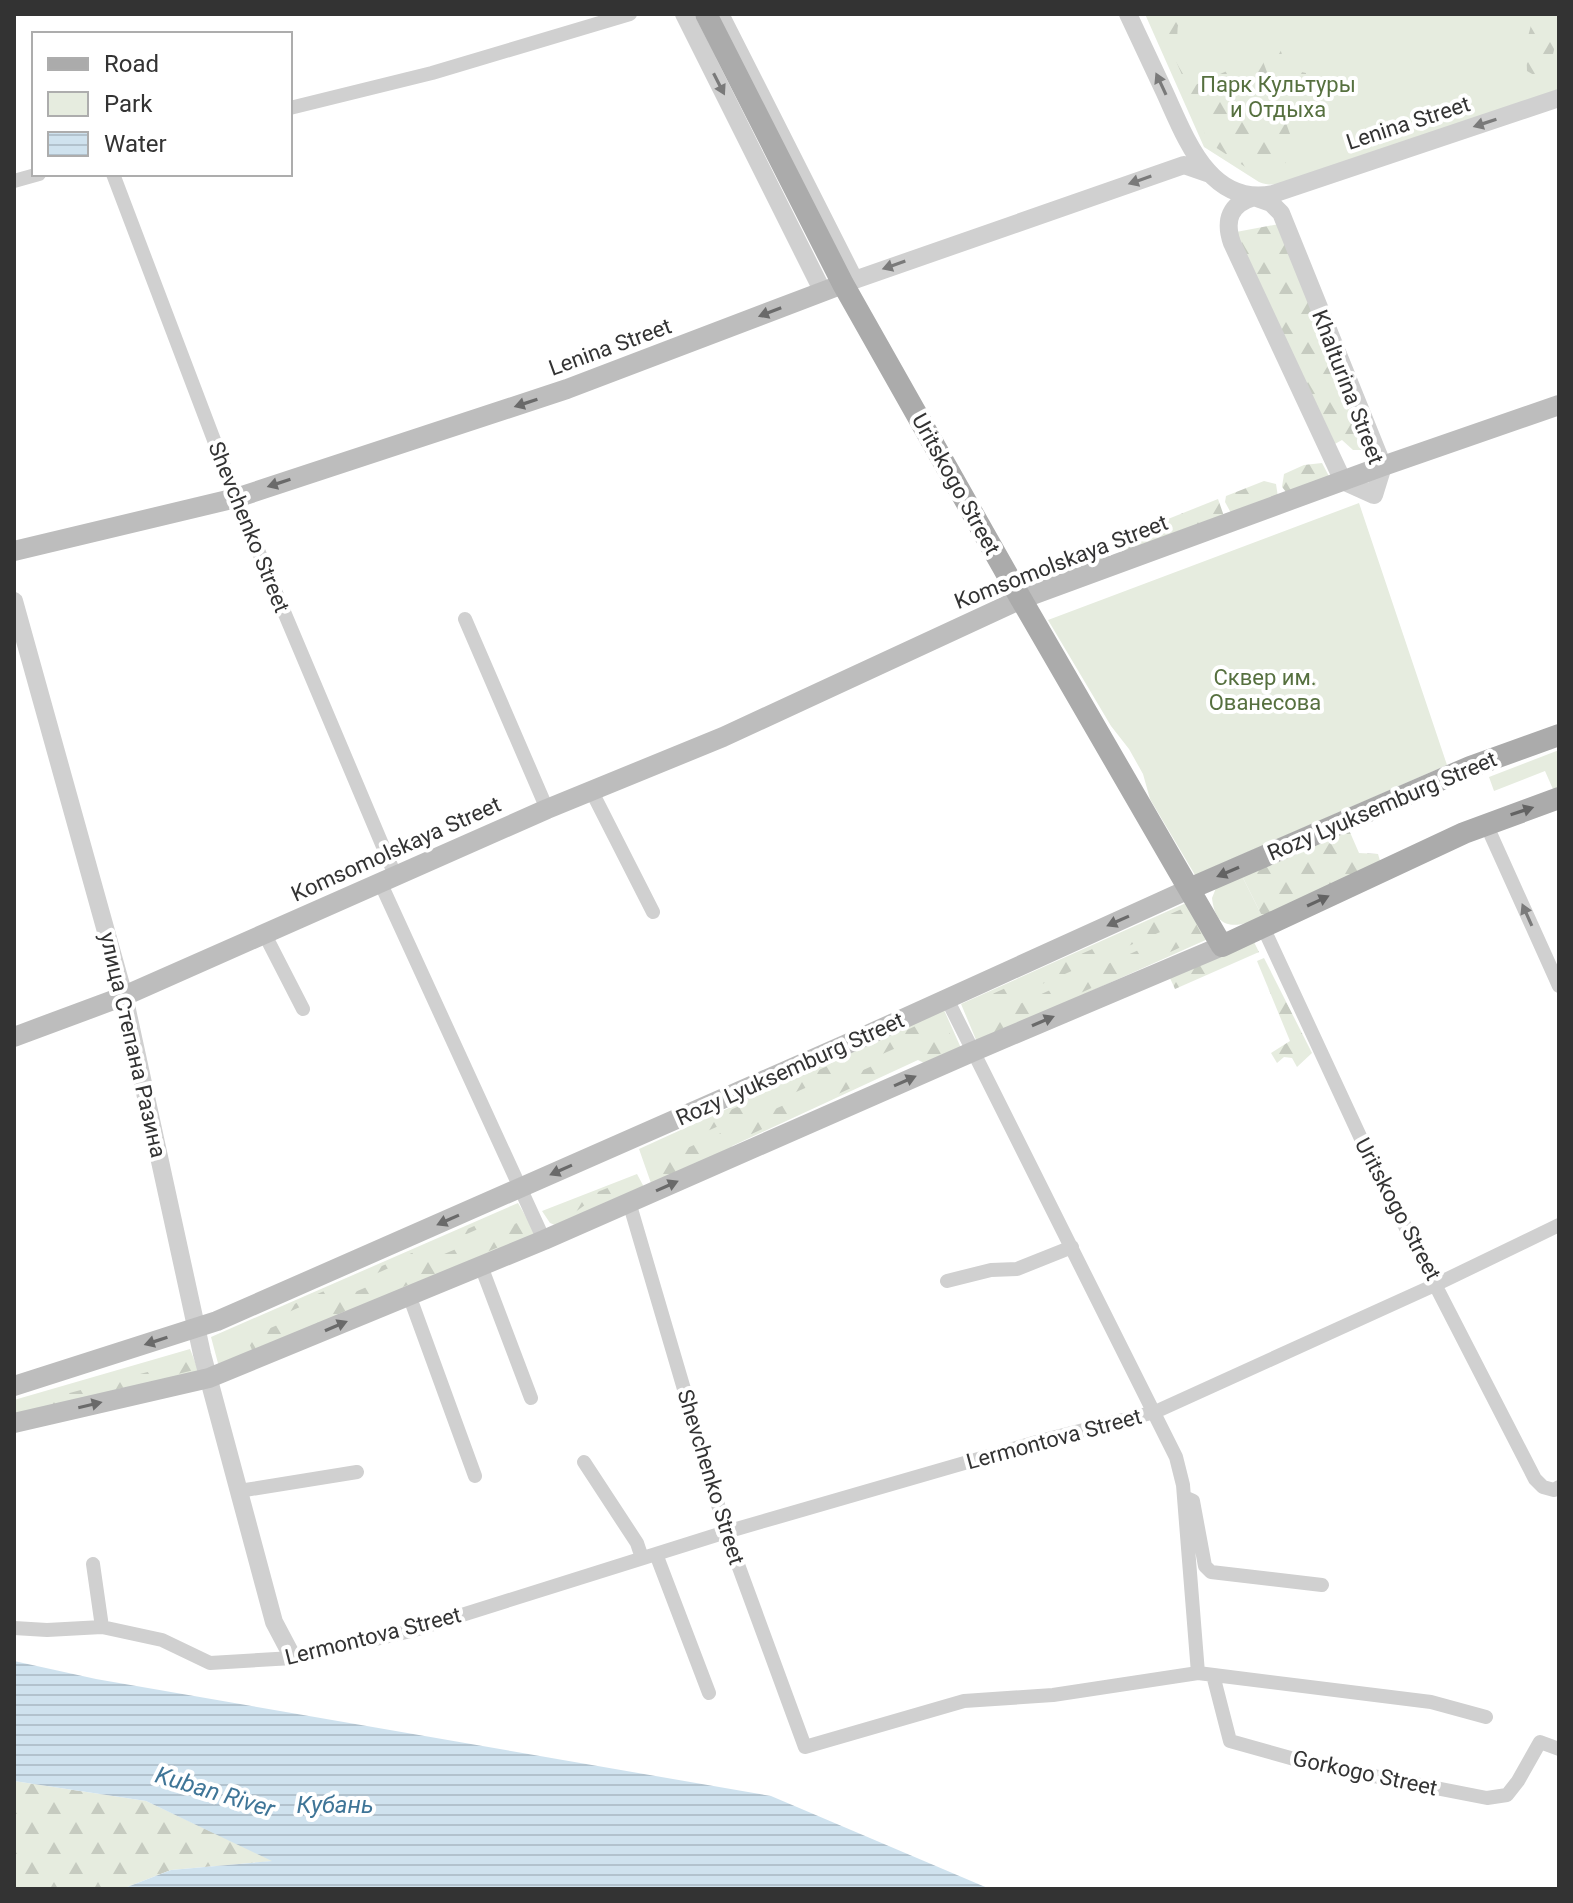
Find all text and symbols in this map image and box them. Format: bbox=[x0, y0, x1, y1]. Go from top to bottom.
legend bbox=[32, 32, 292, 176]
text: Road bbox=[104, 50, 159, 78]
one-way arrow bbox=[712, 72, 726, 95]
park label: Парк Культуры и Отдыха bbox=[1200, 72, 1356, 122]
one-way arrow bbox=[1154, 73, 1168, 96]
text: Park bbox=[104, 90, 153, 118]
street label: Lenina Street bbox=[1343, 91, 1473, 155]
one-way arrow bbox=[1473, 117, 1497, 129]
text: Water bbox=[104, 130, 167, 158]
one-way arrow bbox=[1127, 175, 1151, 187]
one-way arrow bbox=[882, 260, 906, 272]
one-way arrow bbox=[758, 306, 782, 319]
street label: Khalturina Street bbox=[1307, 306, 1389, 468]
street label: Lenina Street bbox=[545, 313, 675, 381]
one-way arrow bbox=[514, 397, 538, 409]
street label: Uritskogo Street bbox=[907, 409, 1005, 559]
street label: Shevchenko Street bbox=[203, 438, 295, 616]
one-way arrow bbox=[267, 478, 291, 490]
street label: Komsomolskaya Street bbox=[951, 510, 1171, 614]
park label: Сквер им. Ованесова bbox=[1209, 665, 1321, 715]
street label: Rozy Lyuksemburg Street bbox=[1264, 746, 1500, 866]
street label: Komsomolskaya Street bbox=[287, 792, 505, 906]
one-way arrow bbox=[1510, 804, 1534, 816]
one-way arrow bbox=[1217, 865, 1240, 878]
one-way arrow bbox=[1306, 894, 1330, 908]
one-way arrow bbox=[1520, 903, 1534, 926]
one-way arrow bbox=[1106, 914, 1129, 928]
street label: улица Степана Разина bbox=[95, 930, 171, 1160]
street label: Rozy Lyuksemburg Street bbox=[672, 1007, 908, 1131]
one-way arrow bbox=[1031, 1015, 1055, 1028]
one-way arrow bbox=[893, 1074, 916, 1088]
street label: Uritskogo Street bbox=[1350, 1134, 1446, 1284]
one-way arrow bbox=[549, 1163, 573, 1177]
one-way arrow bbox=[655, 1179, 678, 1192]
one-way arrow bbox=[436, 1214, 459, 1227]
one-way arrow bbox=[325, 1319, 348, 1332]
one-way arrow bbox=[143, 1335, 167, 1348]
street label: Shevchenko Street bbox=[672, 1386, 750, 1568]
one-way arrow bbox=[78, 1399, 103, 1411]
street label: Lermontova Street bbox=[964, 1404, 1144, 1474]
street label: Lermontova Street bbox=[283, 1602, 463, 1670]
street label: Gorkogo Street bbox=[1290, 1745, 1440, 1801]
water label: Kuban River bbox=[152, 1761, 279, 1824]
water label: Кубань bbox=[296, 1791, 374, 1819]

